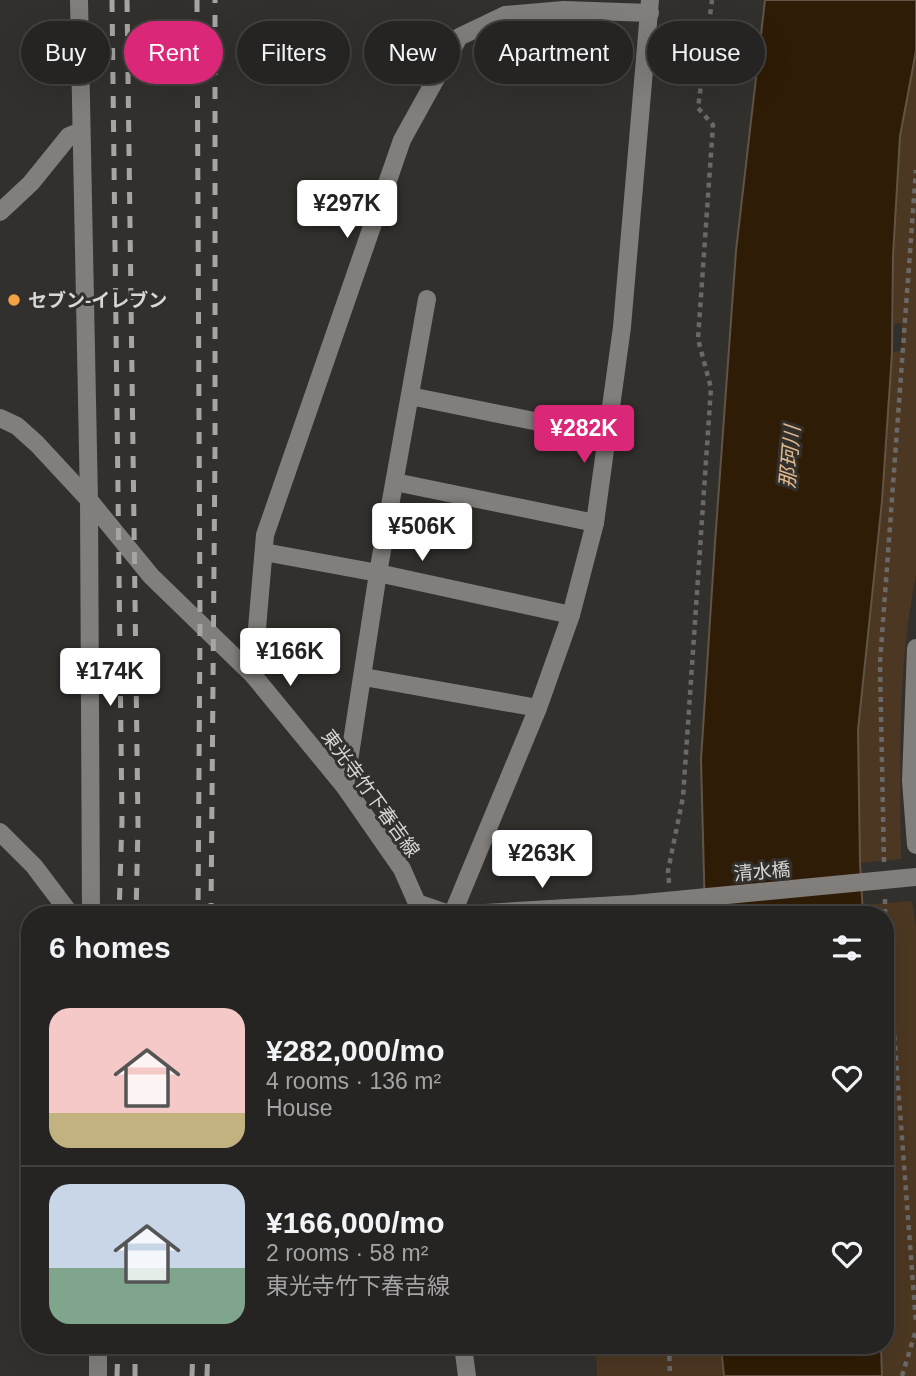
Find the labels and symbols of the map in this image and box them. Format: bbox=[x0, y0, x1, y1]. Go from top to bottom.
pin: ¥297K bbox=[298, 180, 396, 240]
place label: セブン-イレブン bbox=[28, 290, 167, 311]
marker: セブン-イレブン bbox=[6, 292, 22, 308]
pin: ¥282K bbox=[535, 406, 633, 465]
water label: 那珂川 bbox=[775, 423, 804, 489]
pin: ¥506K bbox=[373, 504, 471, 563]
pin: ¥166K bbox=[241, 628, 339, 688]
pin: ¥174K bbox=[61, 648, 159, 708]
street label: 東光寺竹下春吉線 bbox=[317, 726, 424, 861]
pin: ¥263K bbox=[493, 830, 591, 890]
street label: 清水橋 bbox=[733, 859, 791, 884]

